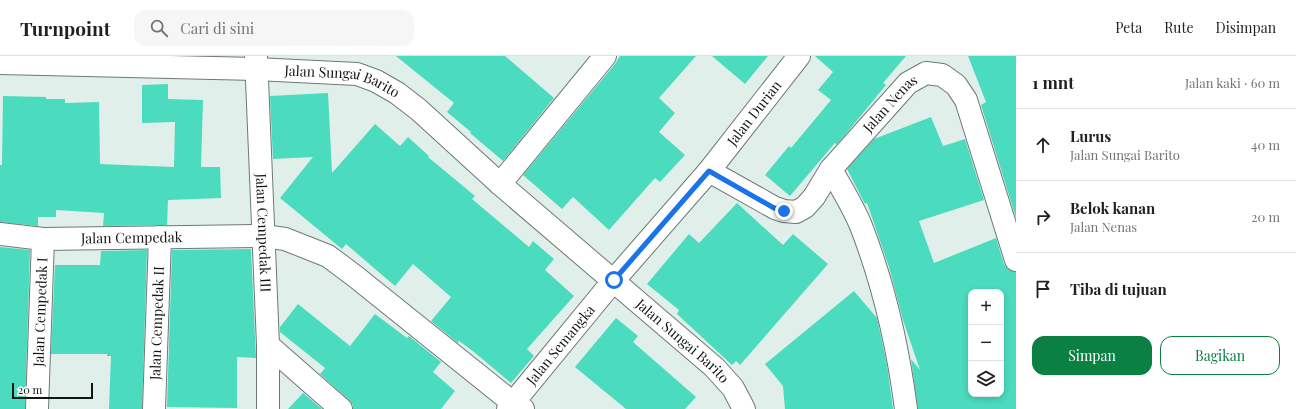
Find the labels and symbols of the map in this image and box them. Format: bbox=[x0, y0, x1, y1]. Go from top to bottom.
street label: Jalan Sungai Barito bbox=[283, 60, 404, 102]
street label: Jalan Nenas bbox=[858, 70, 920, 137]
street label: Jalan Durian bbox=[722, 76, 786, 150]
street label: Jalan Cempedak III bbox=[252, 172, 276, 293]
route end bbox=[775, 202, 793, 220]
street label: Jalan Cempedak bbox=[80, 227, 183, 247]
street label: Jalan Cempedak I bbox=[28, 257, 51, 368]
street label: Jalan Cempedak II bbox=[145, 265, 168, 381]
route start bbox=[605, 271, 623, 289]
street label: Jalan Sungai Barito bbox=[631, 294, 734, 387]
street label: Jalan Semangka bbox=[521, 301, 599, 389]
scale bar bbox=[12, 381, 93, 400]

